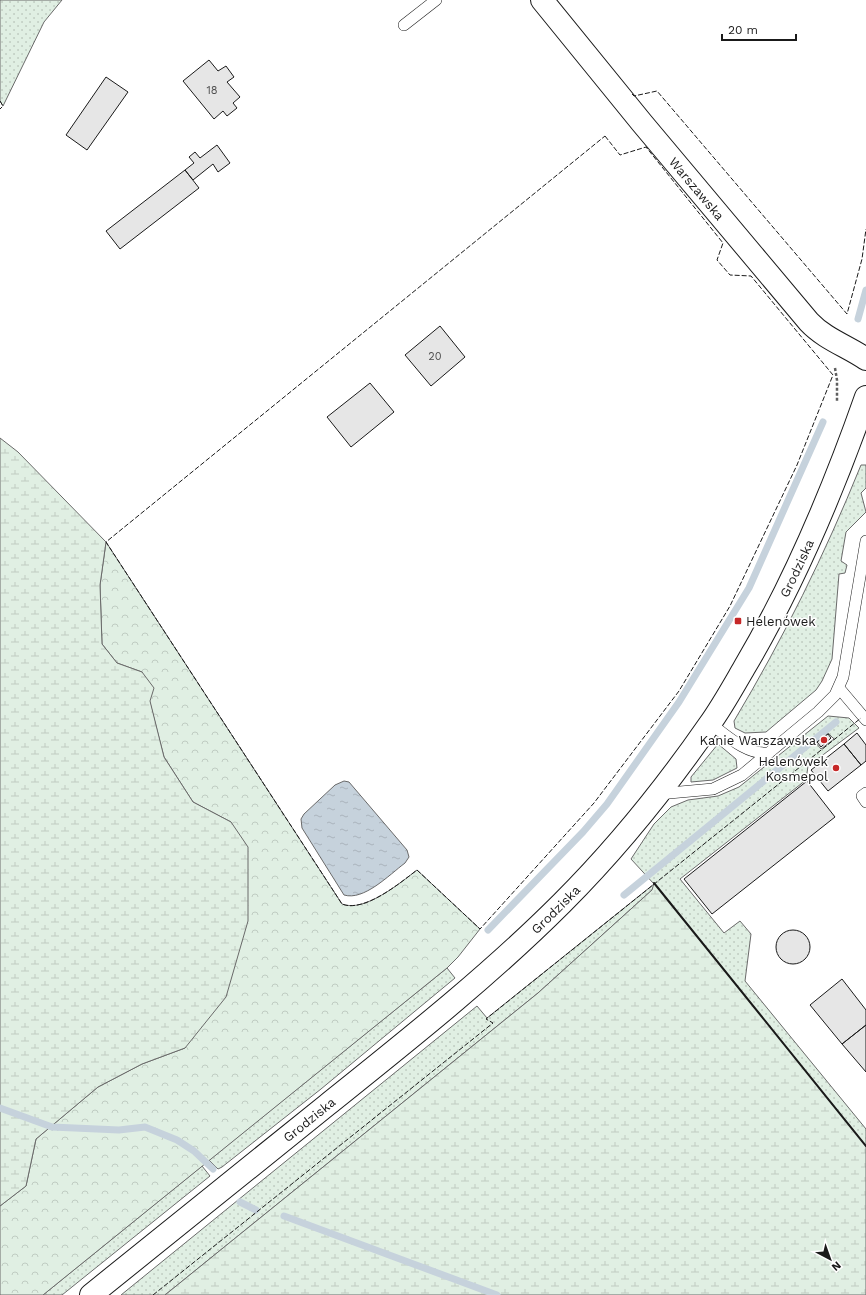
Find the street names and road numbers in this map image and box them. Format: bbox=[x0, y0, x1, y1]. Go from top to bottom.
street label: Warszawska bbox=[666, 154, 728, 224]
street label: Grodziska bbox=[776, 536, 817, 600]
street label: Grodziska bbox=[528, 882, 583, 936]
street label: Grodziska bbox=[280, 1094, 339, 1145]

